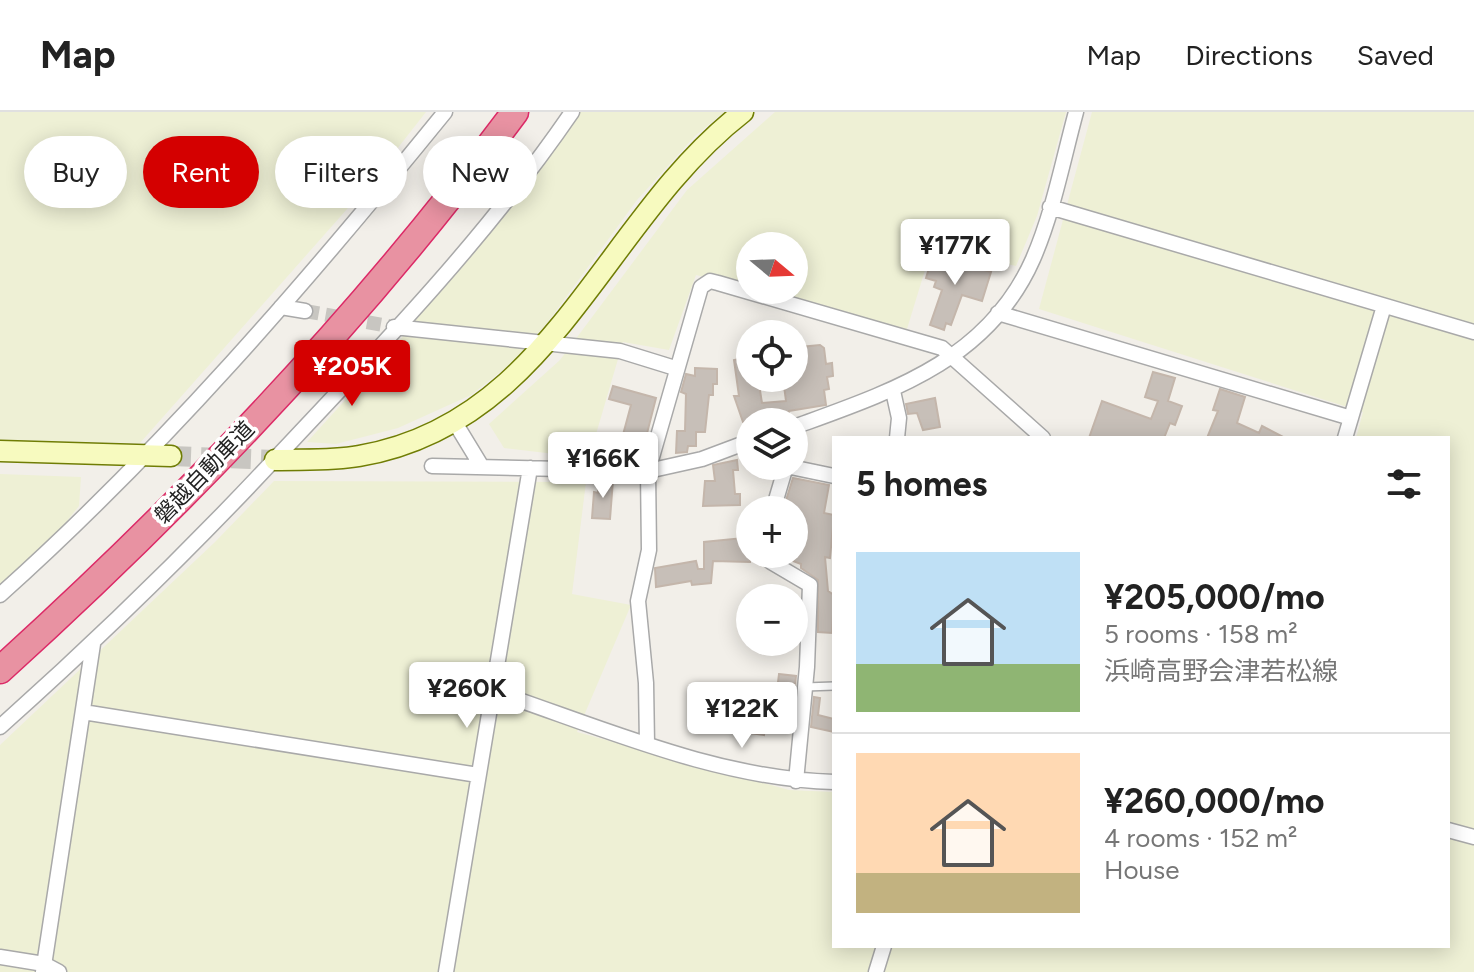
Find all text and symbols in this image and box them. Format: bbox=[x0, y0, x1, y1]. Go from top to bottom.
text: Map bbox=[40, 32, 116, 78]
text: Map bbox=[1087, 38, 1141, 72]
text: Directions bbox=[1185, 38, 1313, 72]
text: Saved bbox=[1357, 38, 1434, 72]
chip: Buy bbox=[24, 136, 127, 208]
chip: Rent bbox=[143, 136, 259, 208]
chip: Filters bbox=[275, 136, 407, 208]
chip: New bbox=[423, 136, 537, 208]
pin: ¥177K bbox=[899, 219, 1011, 287]
text: ¥177K bbox=[919, 229, 991, 261]
north arrow bbox=[736, 232, 808, 304]
map controls bbox=[736, 232, 808, 656]
button: locate bbox=[736, 320, 808, 392]
pin: ¥205K bbox=[296, 340, 408, 408]
text: ¥205K bbox=[312, 350, 392, 382]
button: layers bbox=[736, 408, 808, 480]
street label: 磐越自動車道 bbox=[149, 415, 260, 529]
pin: ¥166K bbox=[547, 432, 659, 500]
text: ¥166K bbox=[566, 442, 640, 474]
icon: filters bbox=[1382, 462, 1426, 506]
text: 5 homes bbox=[856, 464, 987, 505]
button: + bbox=[736, 496, 808, 568]
text: ¥205,000/mo bbox=[1104, 577, 1325, 618]
button: − bbox=[736, 584, 808, 656]
icon: home bbox=[920, 584, 1016, 680]
text: 5 rooms · 158 m² bbox=[1104, 618, 1298, 650]
text: 浜崎高野会津若松線 bbox=[1104, 655, 1338, 687]
pin: ¥260K bbox=[411, 662, 523, 730]
text: ¥260K bbox=[427, 672, 507, 704]
pin: ¥122K bbox=[686, 682, 798, 750]
text: ¥122K bbox=[705, 692, 779, 724]
text: ¥260,000/mo bbox=[1104, 781, 1325, 822]
icon: home bbox=[920, 785, 1016, 881]
text: 4 rooms · 152 m² bbox=[1104, 822, 1297, 854]
text: House bbox=[1104, 854, 1179, 886]

